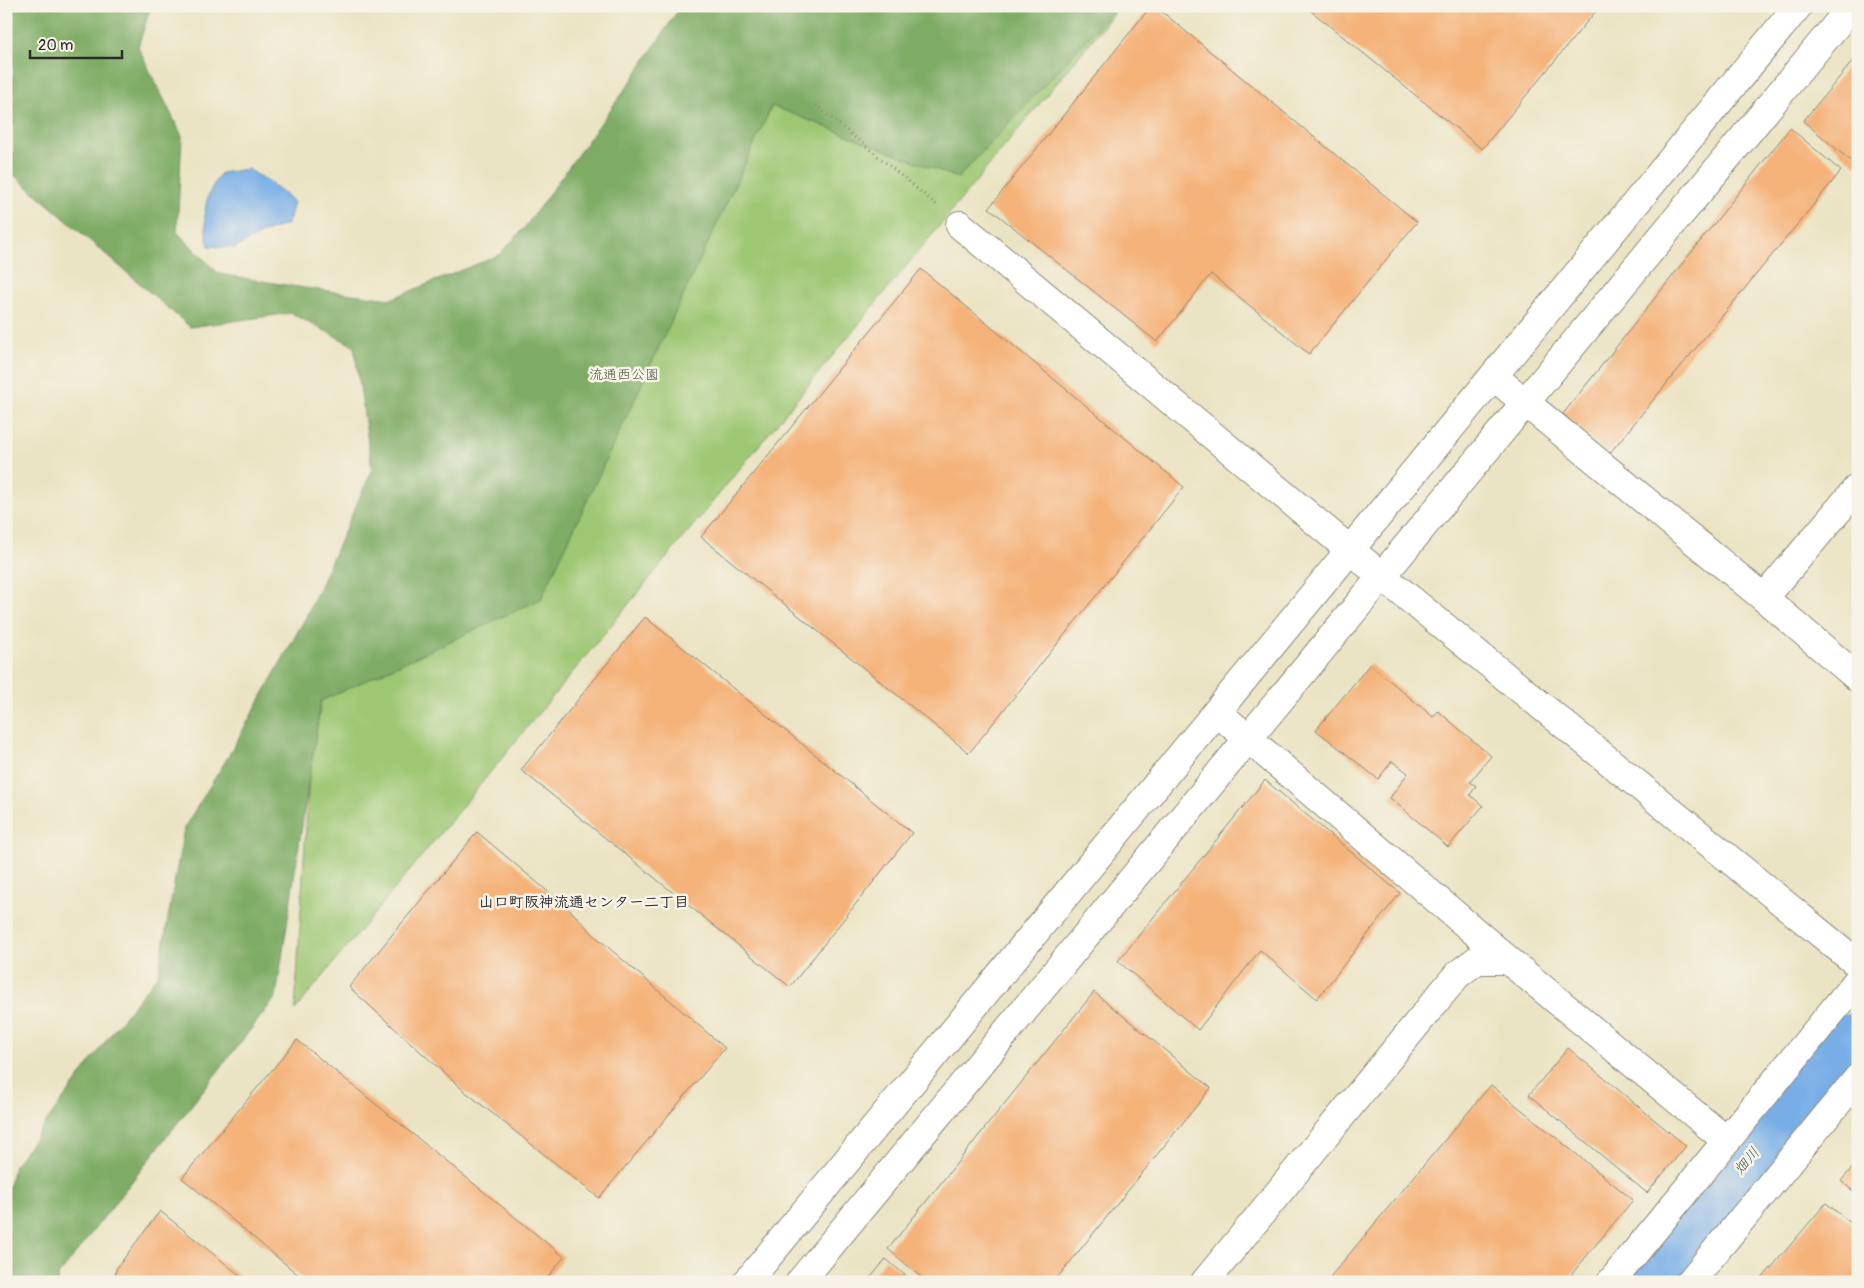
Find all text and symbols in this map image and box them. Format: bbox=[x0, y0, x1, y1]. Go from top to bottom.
scale bar bbox=[30, 28, 122, 60]
text: 20 m bbox=[38, 36, 73, 55]
park label: 流通西公園 bbox=[589, 366, 659, 383]
district label: 山口町阪神流通センター二丁目 bbox=[479, 893, 689, 912]
water label: 畑川 bbox=[1730, 1143, 1764, 1179]

